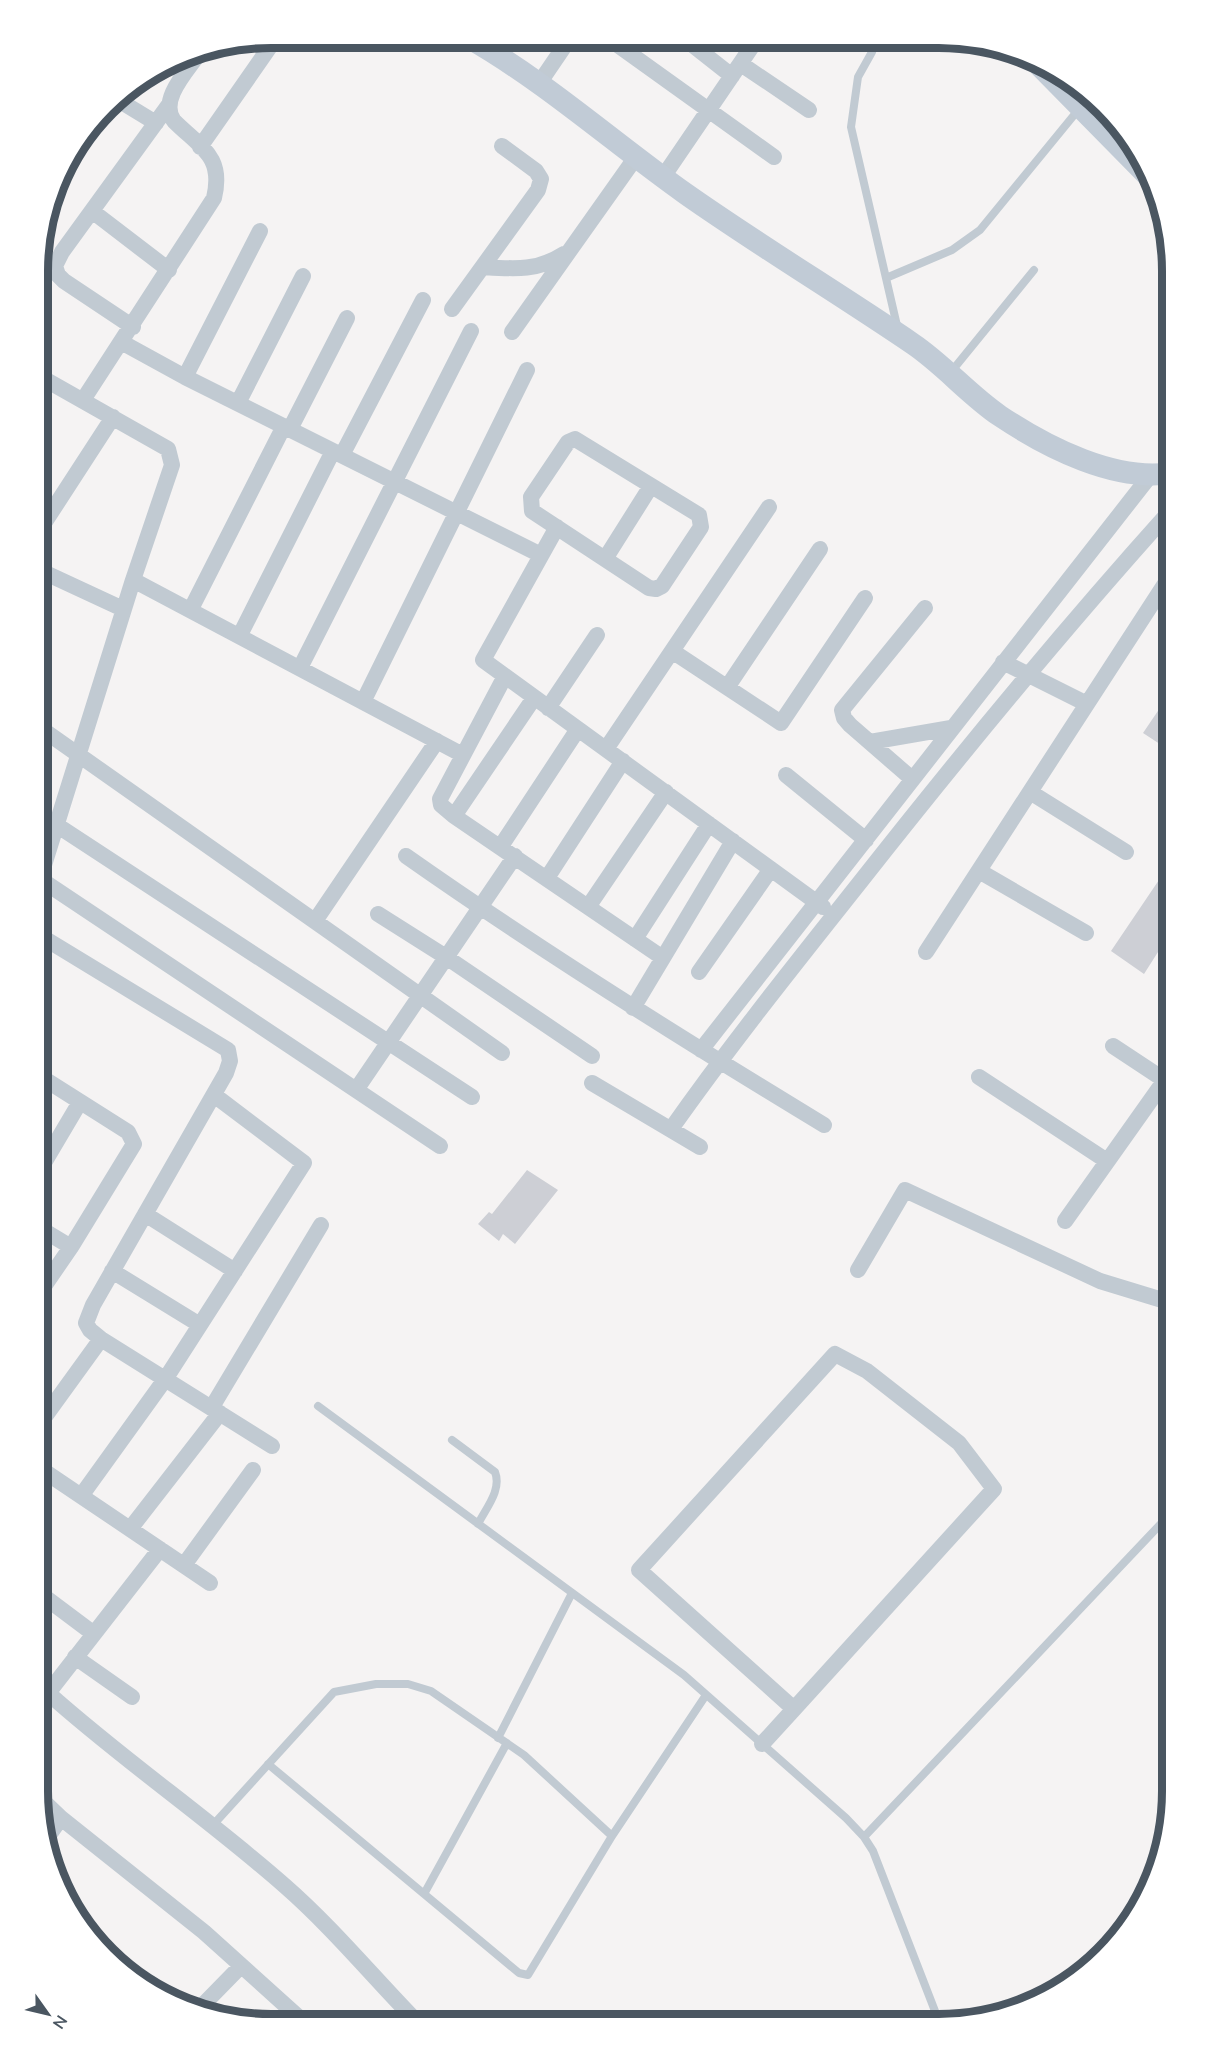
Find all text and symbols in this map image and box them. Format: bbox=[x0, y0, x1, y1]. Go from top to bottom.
north arrow bbox=[18, 1984, 78, 2044]
text: N bbox=[47, 2011, 72, 2033]

